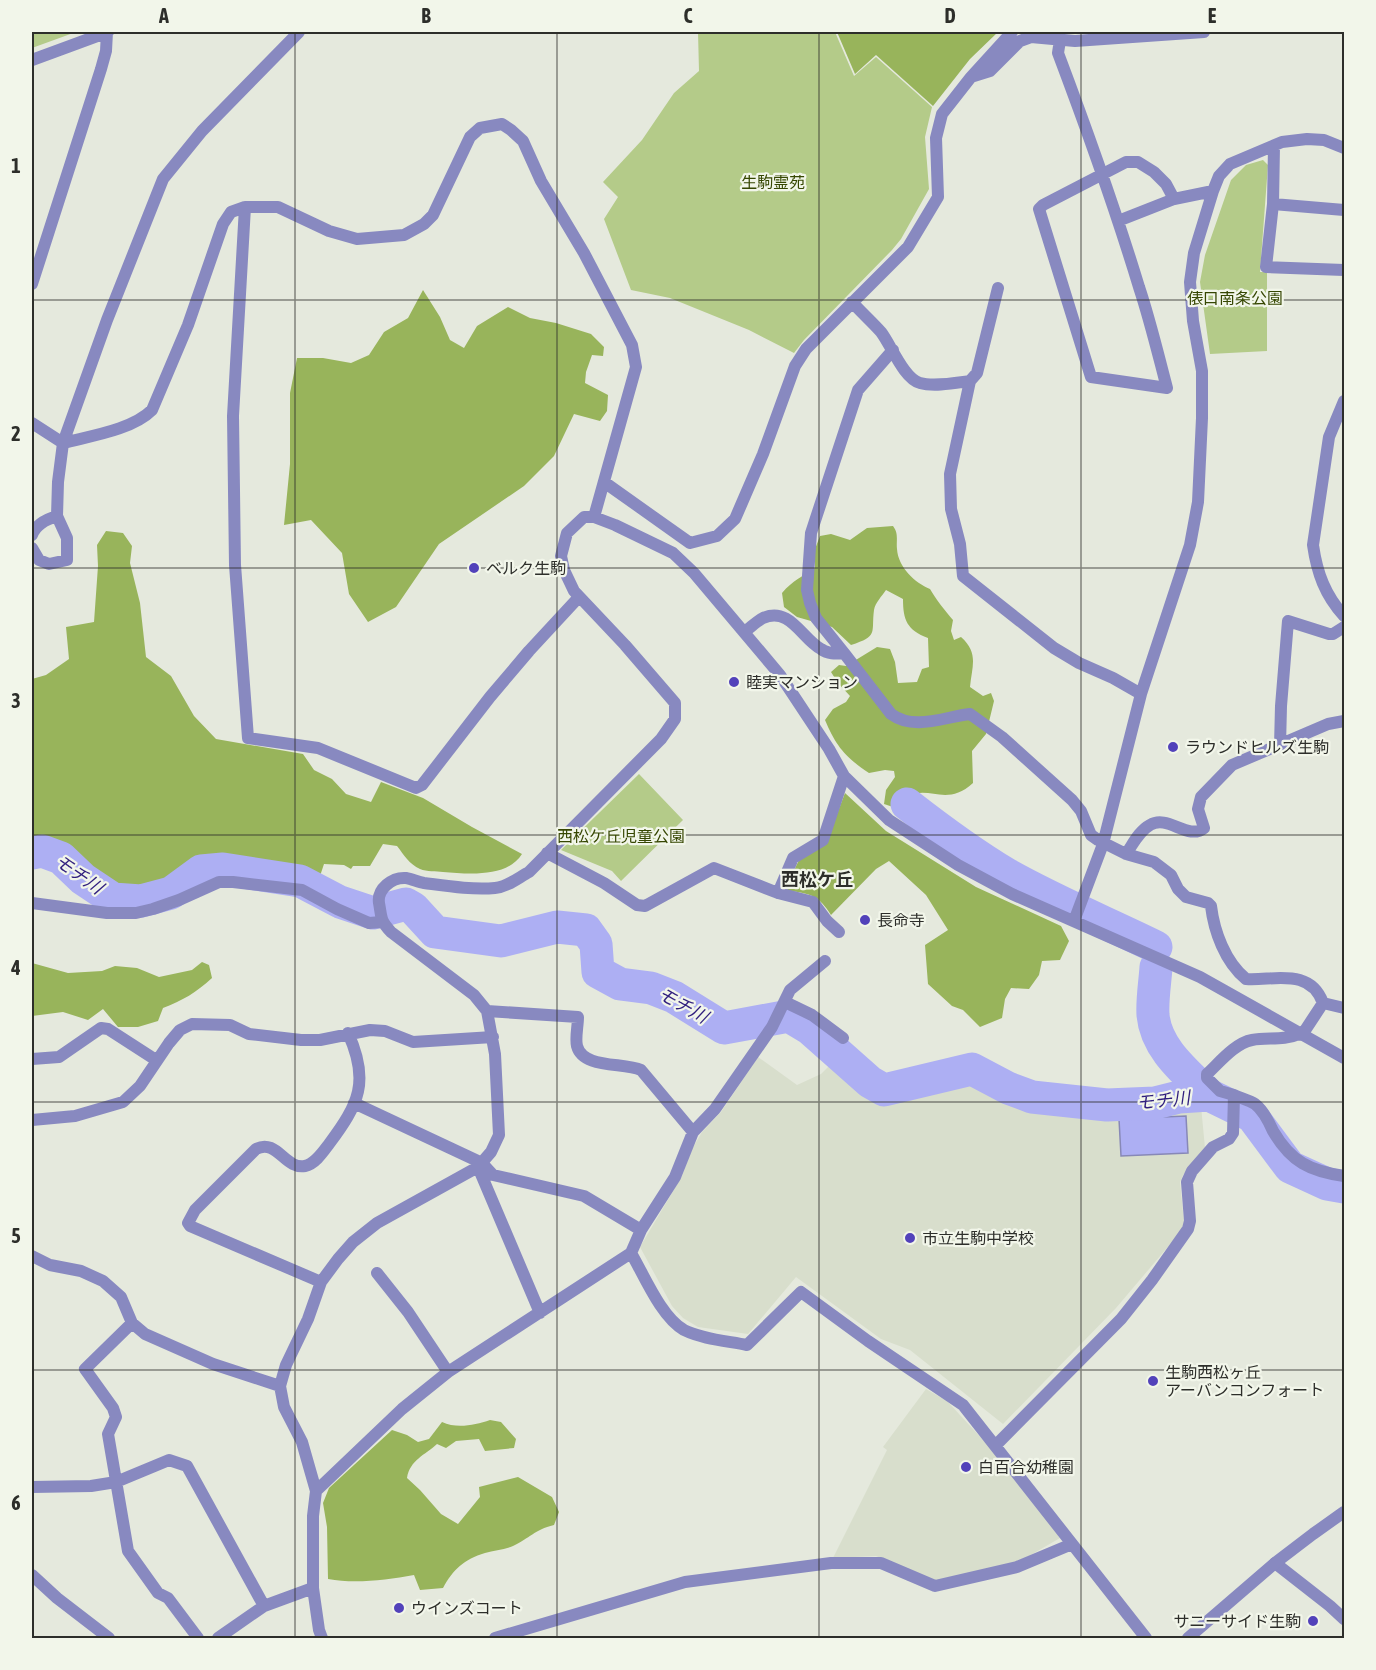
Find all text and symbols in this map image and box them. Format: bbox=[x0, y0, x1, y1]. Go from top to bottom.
text: A bbox=[158, 4, 169, 27]
text: B bbox=[421, 4, 431, 27]
text: C bbox=[684, 4, 693, 27]
text: D bbox=[944, 4, 956, 27]
text: E bbox=[1208, 4, 1217, 27]
text: 1 bbox=[11, 154, 21, 177]
park label: 生駒霊苑 bbox=[741, 173, 805, 191]
park label: 俵口南条公園 bbox=[1187, 289, 1283, 307]
text: 2 bbox=[11, 422, 21, 445]
place label: ベルク生駒 bbox=[486, 559, 566, 577]
marker: ベルク生駒 bbox=[467, 561, 481, 575]
place label: 睦実マンション bbox=[746, 673, 858, 691]
marker: 睦実マンション bbox=[727, 675, 741, 689]
text: 3 bbox=[11, 689, 21, 712]
place label: ラウンドヒルズ生駒 bbox=[1185, 738, 1329, 756]
marker: ラウンドヒルズ生駒 bbox=[1166, 740, 1180, 754]
park label: 西松ケ丘児童公園 bbox=[557, 827, 685, 845]
water label: モチ川 bbox=[51, 850, 109, 899]
district label: 西松ケ丘 bbox=[781, 869, 853, 890]
place label: 長命寺 bbox=[877, 911, 925, 929]
marker: 長命寺 bbox=[858, 913, 872, 927]
text: 4 bbox=[10, 956, 21, 979]
water label: モチ川 bbox=[654, 983, 713, 1028]
water label: モチ川 bbox=[1135, 1087, 1193, 1113]
text: 5 bbox=[11, 1224, 21, 1247]
place label: 市立生駒中学校 bbox=[922, 1229, 1034, 1247]
marker: 市立生駒中学校 bbox=[903, 1231, 917, 1245]
place label: 生駒西松ヶ丘 アーバンコンフォート bbox=[1165, 1363, 1324, 1399]
marker: 生駒西松ヶ丘 アーバンコンフォート bbox=[1146, 1374, 1160, 1388]
place label: 白百合幼稚園 bbox=[978, 1458, 1074, 1476]
marker: 白百合幼稚園 bbox=[959, 1460, 973, 1474]
text: 6 bbox=[11, 1491, 21, 1514]
place label: ウインズコート bbox=[411, 1599, 523, 1617]
marker: ウインズコート bbox=[392, 1601, 406, 1615]
place label: サニーサイド生駒 bbox=[1173, 1612, 1301, 1630]
marker: サニーサイド生駒 bbox=[1306, 1614, 1320, 1628]

